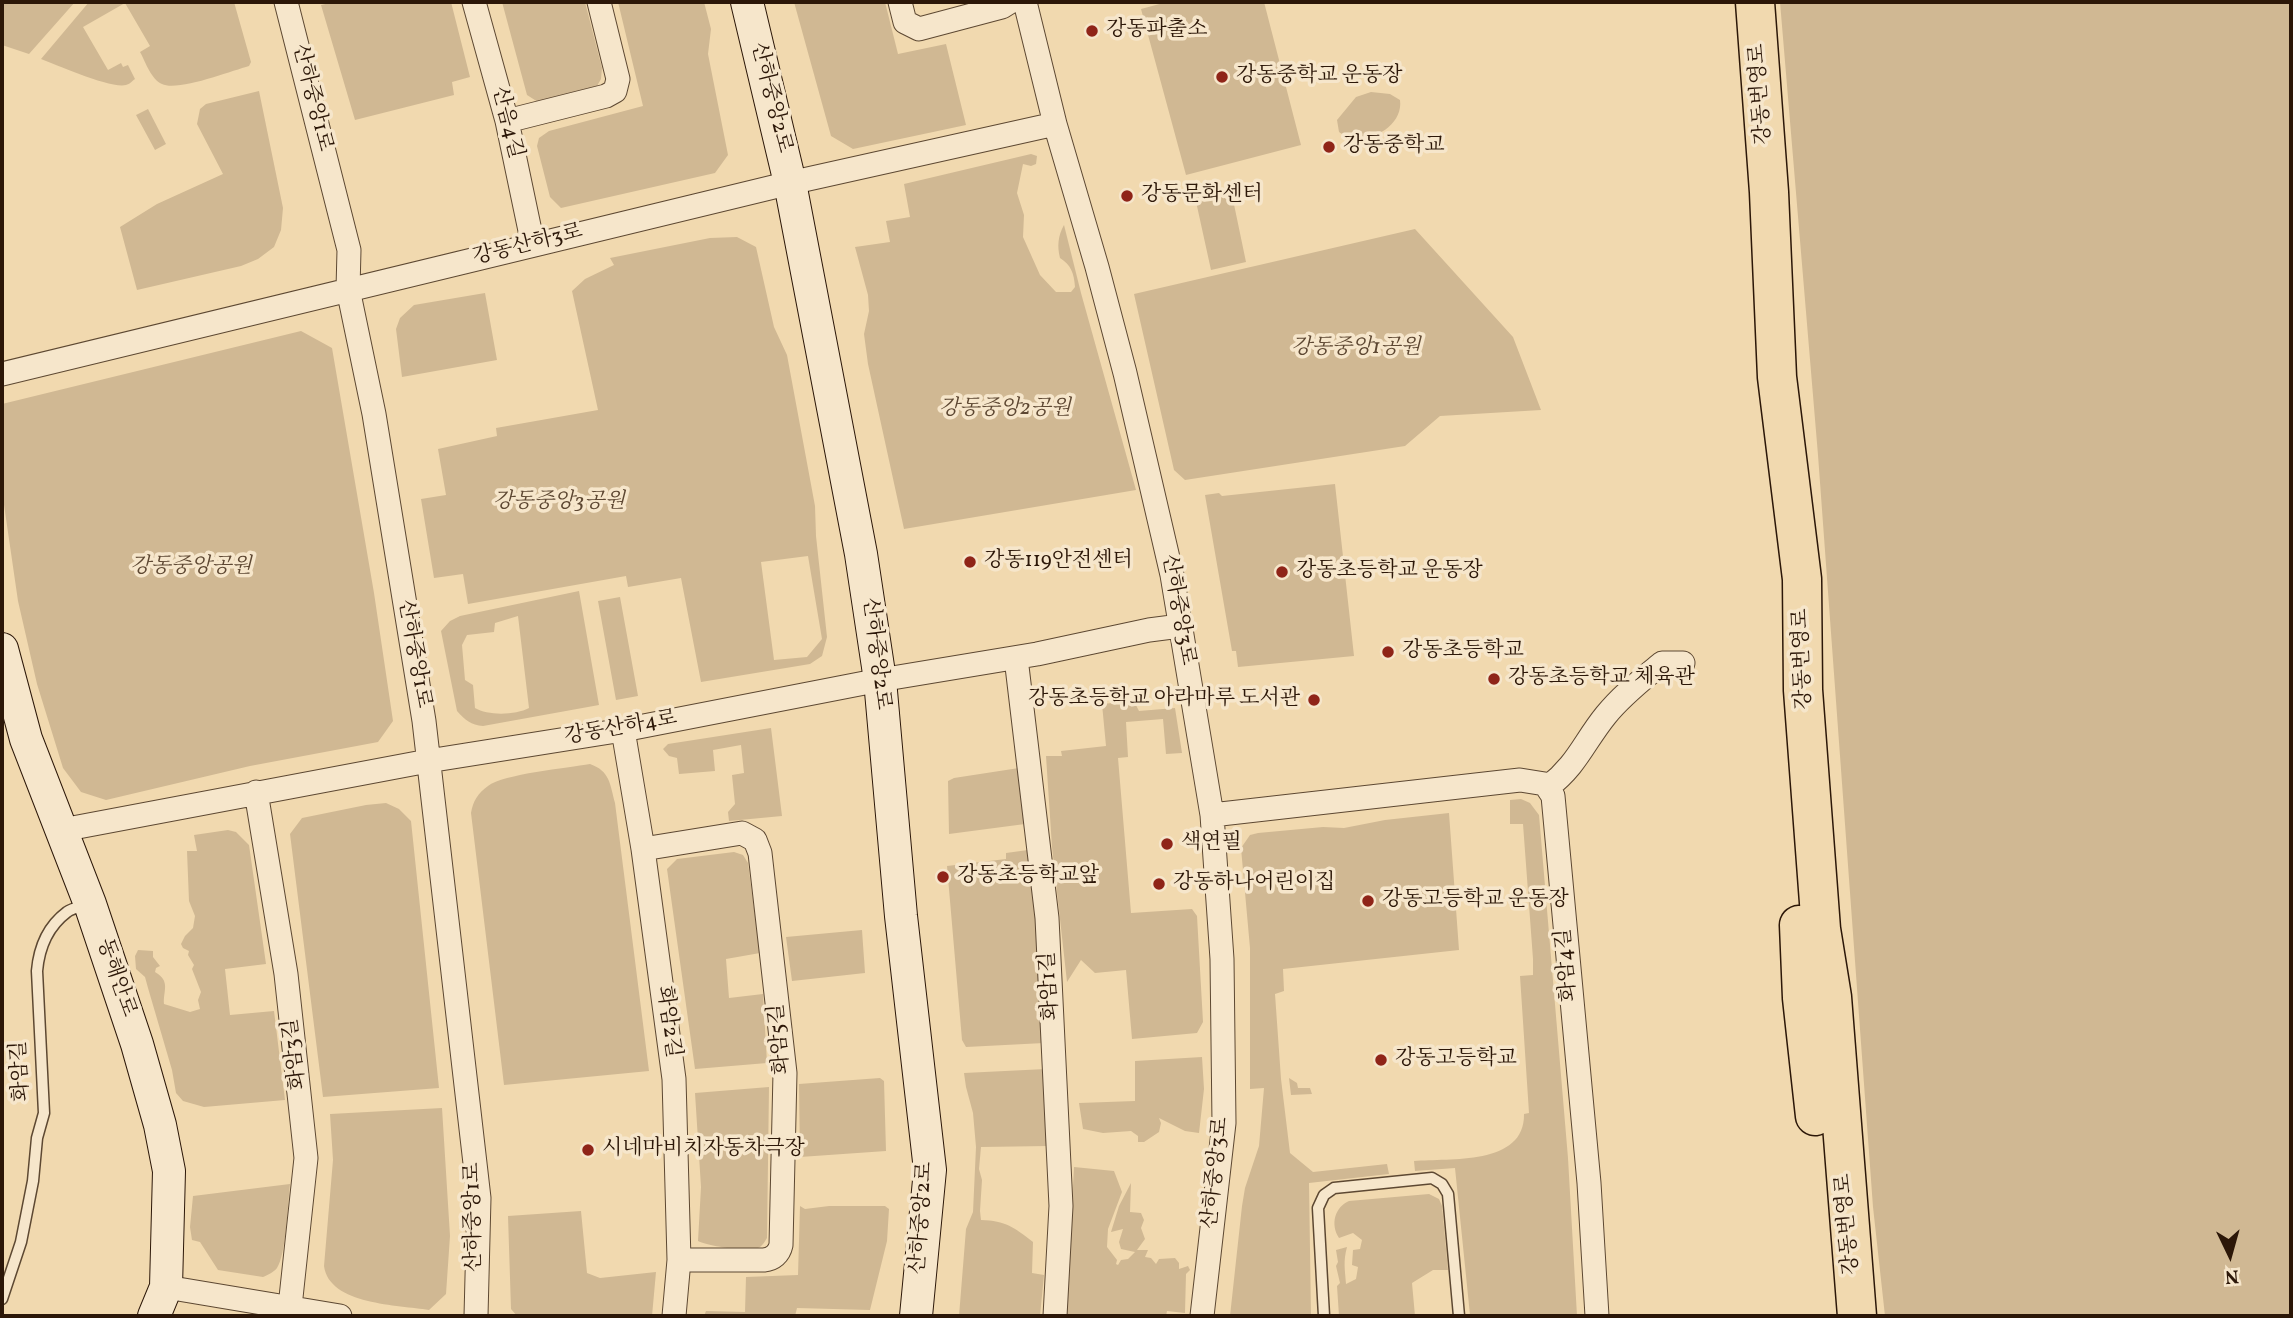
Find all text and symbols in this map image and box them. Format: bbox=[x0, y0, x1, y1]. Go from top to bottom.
place label: 강동파출소 bbox=[1106, 18, 1207, 44]
marker: 강동파출소 bbox=[1084, 23, 1100, 39]
street label: 산하중앙2로 bbox=[744, 40, 796, 156]
street label: 산하중앙1로 bbox=[286, 42, 336, 154]
street label: 강동번영로 bbox=[1746, 43, 1778, 145]
place label: 강동중학교 운동장 bbox=[1236, 64, 1402, 90]
marker: 강동중학교 운동장 bbox=[1214, 69, 1230, 85]
street label: 산음4길 bbox=[485, 84, 527, 162]
place label: 강동중학교 bbox=[1343, 134, 1444, 160]
marker: 강동중학교 bbox=[1321, 139, 1337, 155]
place label: 강동문화센터 bbox=[1141, 183, 1263, 209]
marker: 강동문화센터 bbox=[1119, 188, 1135, 204]
street label: 강동산하3로 bbox=[471, 220, 585, 272]
park label: 강동중앙1공원 bbox=[1291, 336, 1421, 362]
park label: 강동중앙2공원 bbox=[939, 397, 1071, 423]
park label: 강동중앙3공원 bbox=[493, 490, 625, 516]
place label: 강동119안전센터 bbox=[984, 549, 1133, 575]
street label: 산하중앙3로 bbox=[1155, 553, 1199, 667]
marker: 강동119안전센터 bbox=[962, 554, 978, 570]
park label: 강동중앙공원 bbox=[130, 555, 252, 581]
place label: 강동초등학교 운동장 bbox=[1296, 559, 1483, 585]
marker: 강동초등학교 운동장 bbox=[1274, 564, 1290, 580]
street label: 산하중앙2로 bbox=[856, 597, 894, 711]
street label: 산하중앙1로 bbox=[391, 598, 435, 710]
street label: 강동번영로 bbox=[1790, 608, 1818, 710]
place label: 강동초등학교 bbox=[1402, 639, 1524, 665]
marker: 강동초등학교 bbox=[1380, 644, 1396, 660]
place label: 강동초등학교 체육관 bbox=[1508, 666, 1695, 692]
marker: 강동초등학교 체육관 bbox=[1486, 671, 1502, 687]
place label: 강동초등학교 아라마루 도서관 bbox=[1028, 687, 1300, 713]
marker: 강동초등학교 아라마루 도서관 bbox=[1306, 692, 1322, 708]
street label: 강동산하4로 bbox=[563, 707, 679, 751]
place label: 색연필 bbox=[1181, 831, 1242, 857]
marker: 색연필 bbox=[1159, 836, 1175, 852]
place label: 강동초등학교앞 bbox=[957, 864, 1099, 890]
marker: 강동초등학교앞 bbox=[935, 869, 951, 885]
place label: 강동하나어린이집 bbox=[1173, 871, 1335, 897]
marker: 강동하나어린이집 bbox=[1151, 876, 1167, 892]
place label: 강동고등학교 운동장 bbox=[1382, 888, 1569, 914]
marker: 강동고등학교 운동장 bbox=[1360, 893, 1376, 909]
street label: 화암4길 bbox=[1552, 927, 1584, 1003]
street label: 동해안로 bbox=[90, 936, 140, 1020]
street label: 화암1길 bbox=[1037, 951, 1065, 1021]
street label: 화암2길 bbox=[650, 985, 684, 1059]
street label: 화암5길 bbox=[765, 1003, 797, 1075]
street label: 화암3길 bbox=[279, 1017, 313, 1091]
street label: 화암길 bbox=[8, 1040, 36, 1102]
place label: 강동고등학교 bbox=[1395, 1047, 1517, 1073]
marker: 강동고등학교 bbox=[1373, 1052, 1389, 1068]
street label: 산하중앙3로 bbox=[1199, 1116, 1235, 1230]
place label: 시네마비치자동차극장 bbox=[602, 1137, 805, 1163]
marker: 시네마비치자동차극장 bbox=[580, 1142, 596, 1158]
street label: 산하중앙2로 bbox=[906, 1161, 940, 1275]
street label: 산하중앙1로 bbox=[461, 1162, 489, 1272]
street label: 강동번영로 bbox=[1832, 1172, 1866, 1276]
north arrow bbox=[2195, 1220, 2265, 1290]
text: N bbox=[2224, 1262, 2240, 1289]

